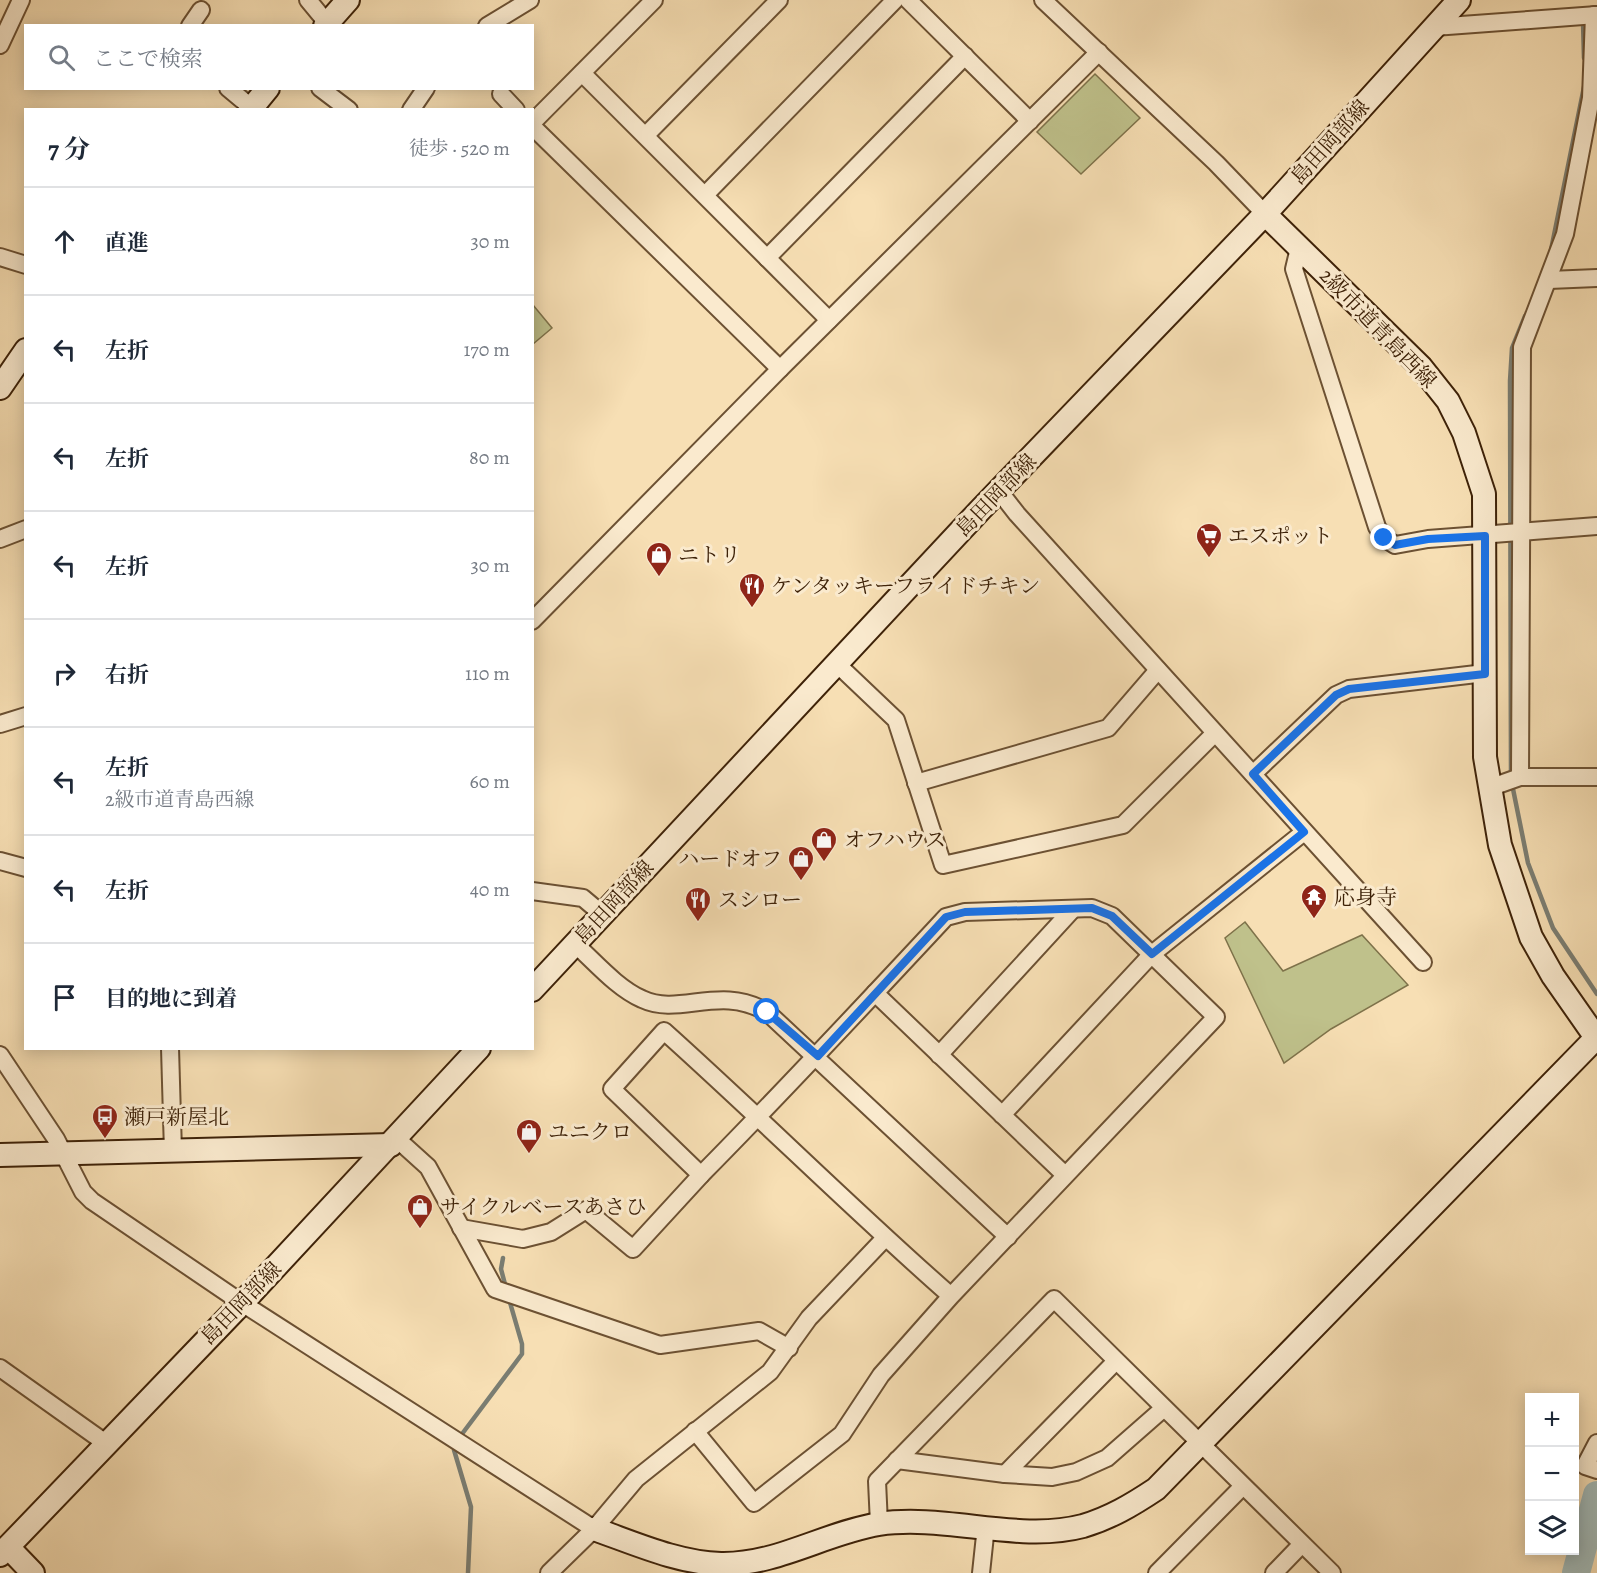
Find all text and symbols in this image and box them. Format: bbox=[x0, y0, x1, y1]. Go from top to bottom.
search box bbox=[24, 24, 534, 90]
icon: search bbox=[45, 41, 78, 74]
text: ここで検索 bbox=[93, 44, 203, 74]
street label: 島田岡部線 bbox=[1284, 94, 1376, 190]
text: 7 分 bbox=[48, 132, 90, 167]
text: 徒歩 · 520 m bbox=[409, 135, 510, 162]
icon: ahead bbox=[48, 225, 81, 258]
text: 直進 bbox=[105, 228, 149, 258]
text: 30 m bbox=[470, 228, 510, 255]
street label: 2級市道青島西線 bbox=[1313, 262, 1443, 394]
icon: left bbox=[48, 333, 81, 366]
text: 左折 bbox=[105, 336, 149, 366]
text: 170 m bbox=[464, 336, 510, 363]
icon: left bbox=[48, 441, 81, 474]
text: 左折 bbox=[105, 444, 149, 474]
text: 80 m bbox=[469, 444, 510, 471]
street label: 島田岡部線 bbox=[949, 448, 1043, 542]
supermarket icon: エスポット bbox=[1194, 521, 1224, 559]
place label: エスポット bbox=[1228, 522, 1333, 550]
route end bbox=[1370, 524, 1396, 550]
shop icon: ニトリ bbox=[644, 540, 674, 578]
place label: ニトリ bbox=[678, 541, 741, 569]
icon: left bbox=[48, 549, 81, 582]
text: 左折 bbox=[105, 552, 149, 582]
text: 30 m bbox=[470, 552, 510, 579]
restaurant icon: ケンタッキーフライドチキン bbox=[737, 571, 767, 609]
place label: ケンタッキーフライドチキン bbox=[771, 572, 1040, 600]
icon: right bbox=[48, 657, 81, 690]
text: 右折 bbox=[105, 660, 149, 690]
text: 110 m bbox=[465, 660, 510, 687]
text: 左折 bbox=[105, 753, 149, 783]
icon: left bbox=[48, 765, 81, 798]
text: 60 m bbox=[470, 768, 510, 795]
text: 2級市道青島西線 bbox=[105, 786, 255, 813]
shop icon: オフハウス bbox=[809, 825, 839, 863]
place label: オフハウス bbox=[844, 826, 946, 854]
shop icon: ハードオフ bbox=[786, 844, 816, 882]
place label: ハードオフ bbox=[678, 845, 782, 873]
street label: 島田岡部線 bbox=[568, 854, 660, 950]
icon: left bbox=[48, 873, 81, 906]
text: 左折 bbox=[105, 876, 149, 906]
text: 40 m bbox=[470, 876, 510, 903]
temple icon: 応身寺 bbox=[1299, 882, 1329, 920]
place label: 応身寺 bbox=[1334, 883, 1397, 911]
restaurant icon: スシロー bbox=[683, 885, 713, 923]
place label: スシロー bbox=[718, 886, 802, 914]
icon: arrive bbox=[48, 981, 81, 1014]
text: 目的地に到着 bbox=[105, 984, 237, 1014]
route start bbox=[753, 998, 779, 1024]
bus stop icon: 瀬戸新屋北 bbox=[90, 1102, 120, 1140]
place label: 瀬戸新屋北 bbox=[124, 1103, 229, 1131]
shop icon: ユニクロ bbox=[514, 1117, 544, 1155]
place label: ユニクロ bbox=[548, 1118, 632, 1146]
shop icon: サイクルベースあさひ bbox=[405, 1192, 435, 1230]
place label: サイクルベースあさひ bbox=[440, 1193, 646, 1221]
street label: 島田岡部線 bbox=[194, 1256, 288, 1350]
map controls bbox=[1525, 1393, 1579, 1555]
button: + bbox=[1525, 1393, 1579, 1447]
button: − bbox=[1525, 1447, 1579, 1501]
button: layers bbox=[1525, 1501, 1579, 1555]

